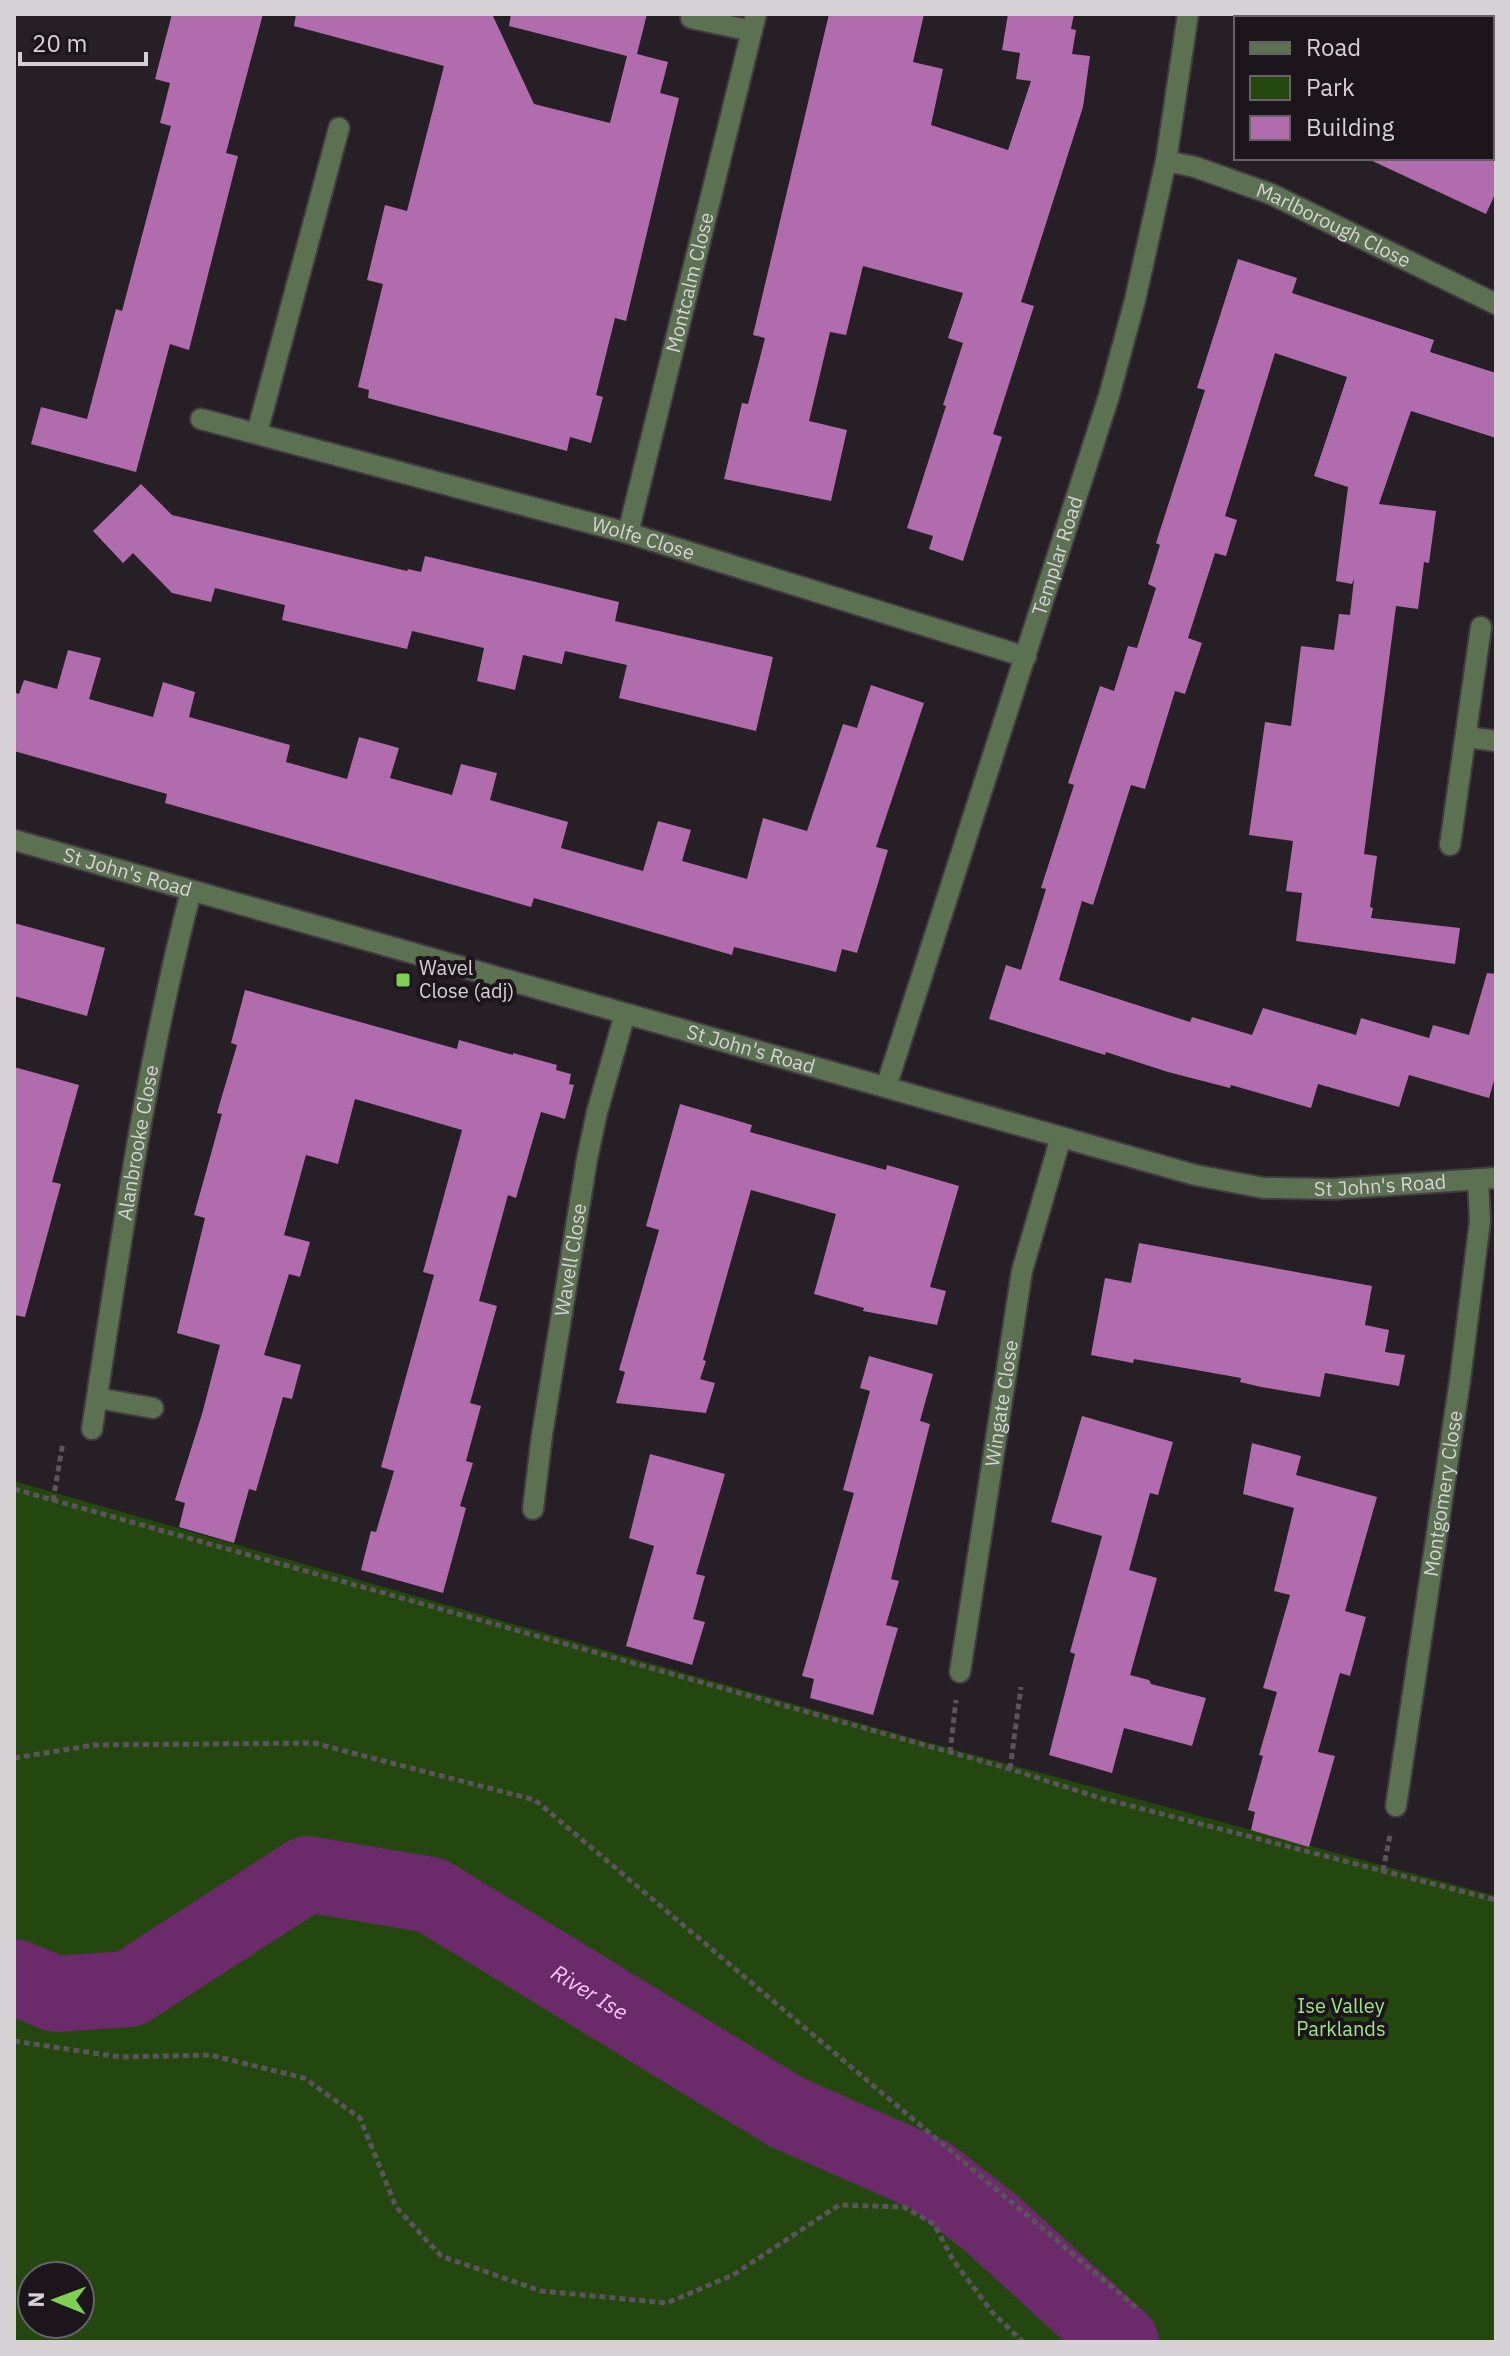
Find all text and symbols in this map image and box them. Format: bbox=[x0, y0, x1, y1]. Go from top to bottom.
scale bar bbox=[20, 16, 146, 66]
legend bbox=[1234, 16, 1494, 160]
text: 20 m bbox=[32, 27, 87, 59]
text: Road bbox=[1306, 31, 1361, 63]
text: Park bbox=[1306, 71, 1355, 103]
text: Building bbox=[1306, 111, 1394, 143]
street label: Marlborough Close bbox=[1253, 176, 1416, 273]
street label: Montcalm Close bbox=[659, 209, 720, 356]
street label: Templar Road bbox=[1025, 492, 1089, 619]
street label: Wolfe Close bbox=[589, 510, 698, 566]
street label: St John's Road bbox=[60, 841, 195, 903]
place label: Wavel Close (adj) bbox=[419, 954, 514, 1004]
marker: Wavel Close (adj) bbox=[394, 971, 412, 989]
street label: St John's Road bbox=[684, 1017, 819, 1080]
street label: Alanbrooke Close bbox=[111, 1063, 165, 1222]
street label: St John's Road bbox=[1314, 1167, 1447, 1202]
street label: Wavell Close bbox=[548, 1201, 593, 1318]
street label: Wingate Close bbox=[978, 1338, 1024, 1468]
street label: Montgomery Close bbox=[1417, 1408, 1468, 1578]
water label: River Ise bbox=[546, 1957, 634, 2026]
park label: Ise Valley Parklands bbox=[1296, 1992, 1386, 2042]
north arrow bbox=[16, 2260, 96, 2340]
text: N bbox=[21, 2291, 50, 2308]

